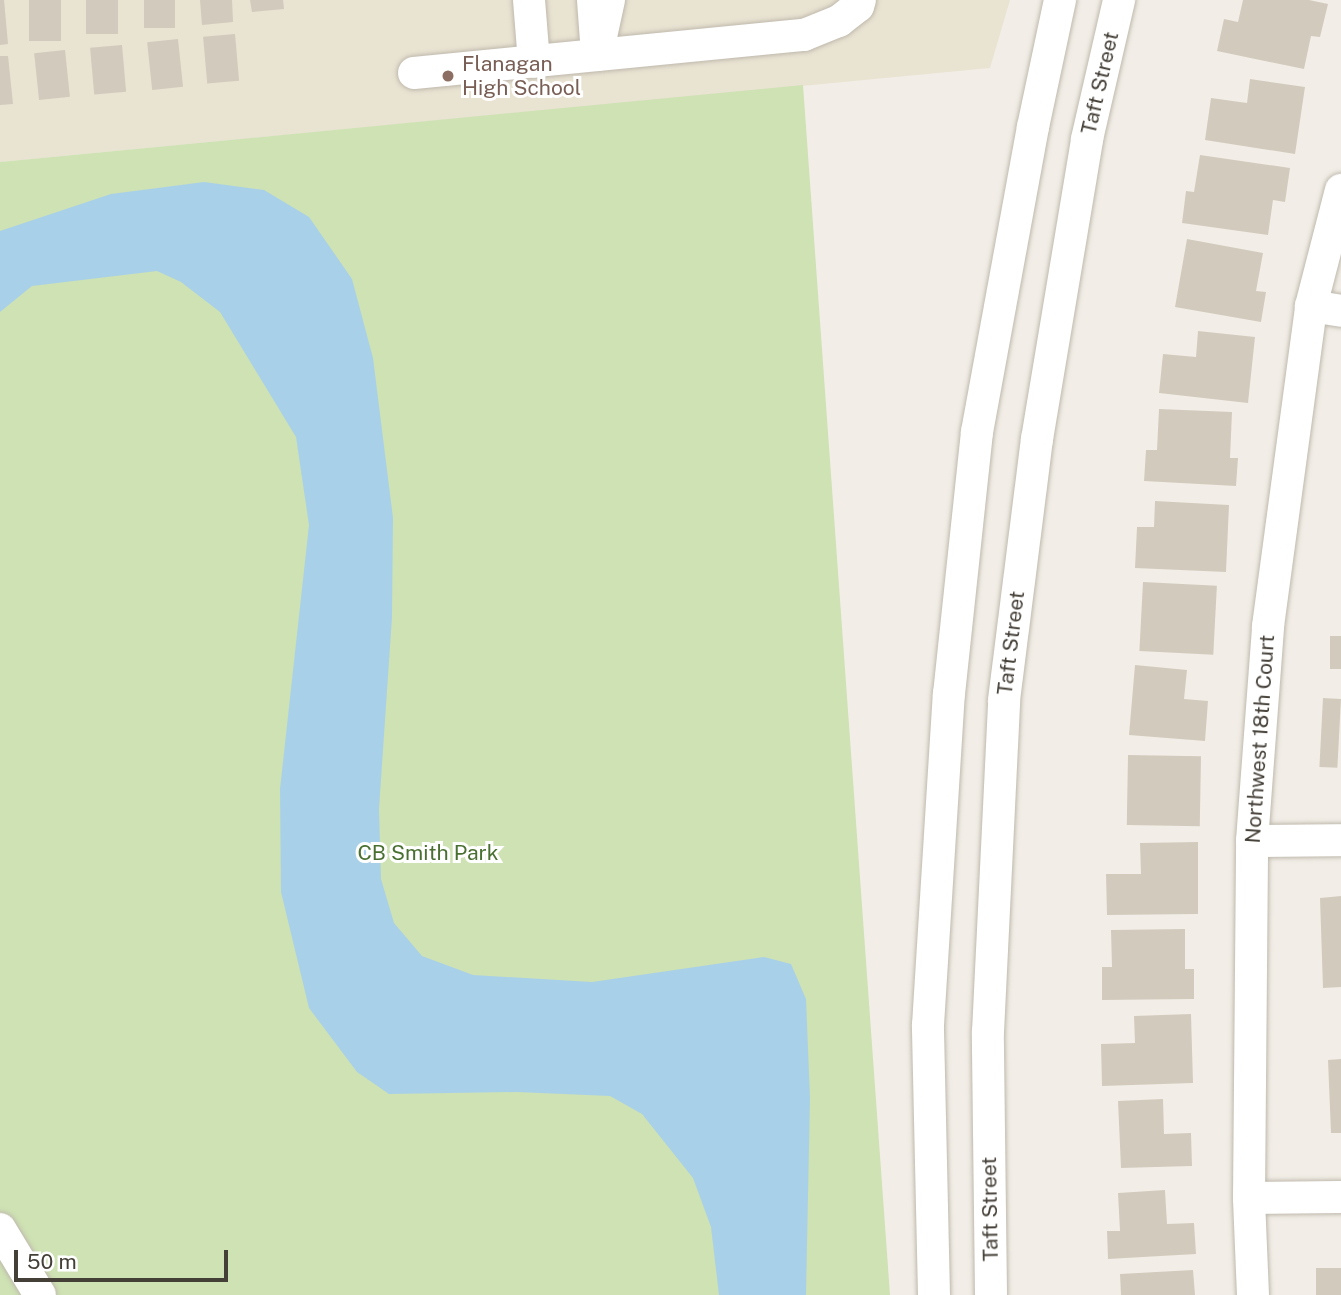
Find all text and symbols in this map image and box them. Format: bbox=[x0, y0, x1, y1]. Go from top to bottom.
street label: Taft Street bbox=[1076, 29, 1124, 137]
place label: Flanagan High School bbox=[462, 51, 581, 101]
marker: Flanagan High School bbox=[440, 68, 456, 84]
street label: Taft Street bbox=[992, 589, 1030, 697]
street label: Northwest 18th Court bbox=[1240, 634, 1280, 844]
park label: CB Smith Park bbox=[357, 840, 499, 866]
street label: Taft Street bbox=[976, 1156, 1004, 1262]
scale bar bbox=[18, 1236, 231, 1280]
text: 50 m bbox=[27, 1249, 77, 1274]

